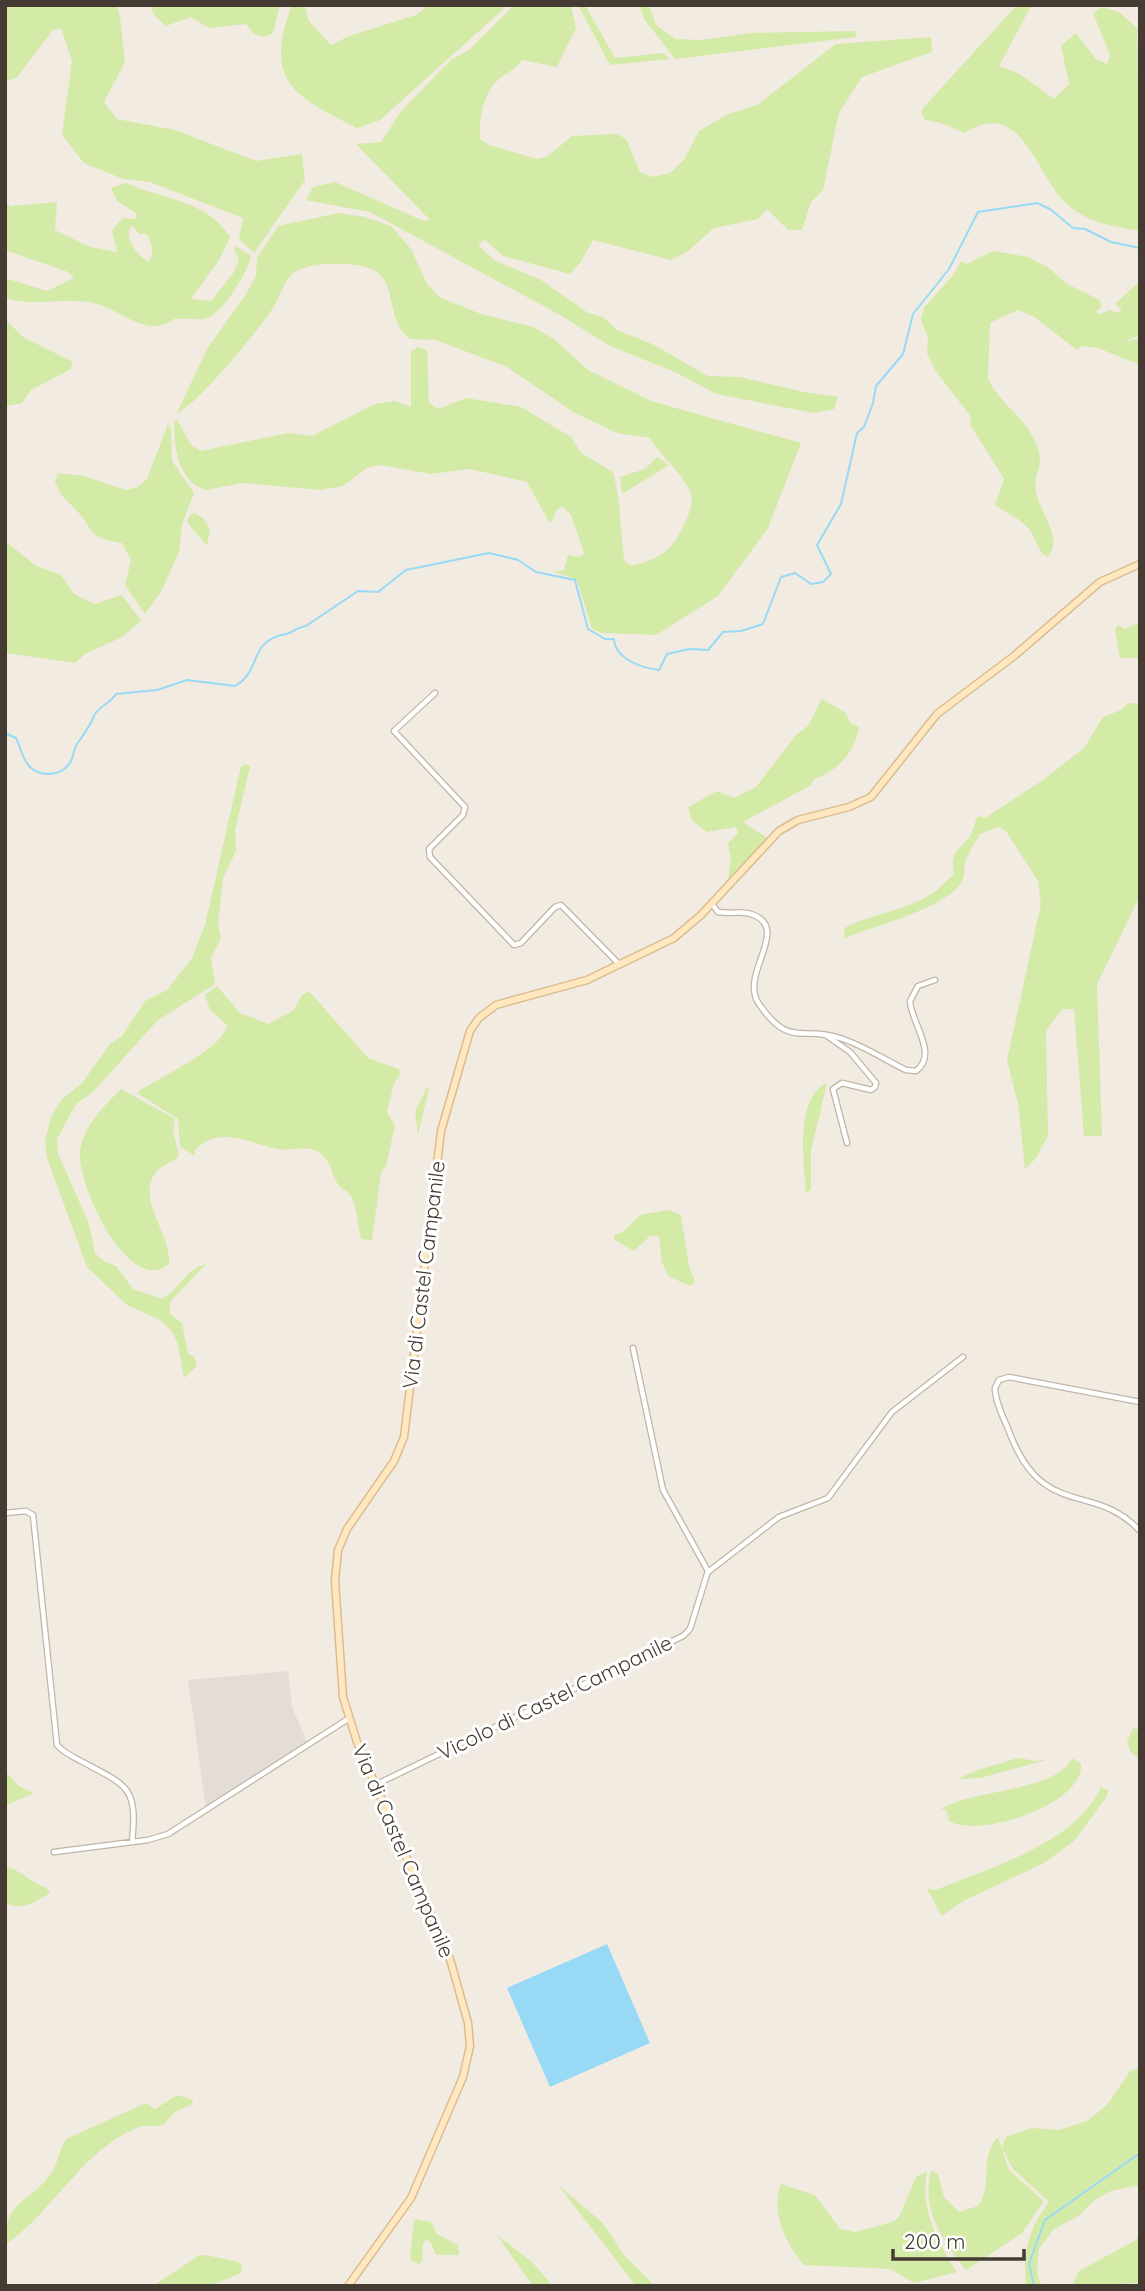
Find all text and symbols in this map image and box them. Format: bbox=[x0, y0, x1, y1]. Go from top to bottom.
street label: Via di Castel Campanile bbox=[396, 1159, 450, 1390]
street label: Vicolo di Castel Campanile bbox=[433, 1629, 676, 1765]
street label: Via di Castel Campanile bbox=[347, 1740, 461, 1961]
scale bar bbox=[893, 2218, 1024, 2262]
text: 200 m bbox=[904, 2228, 966, 2254]

